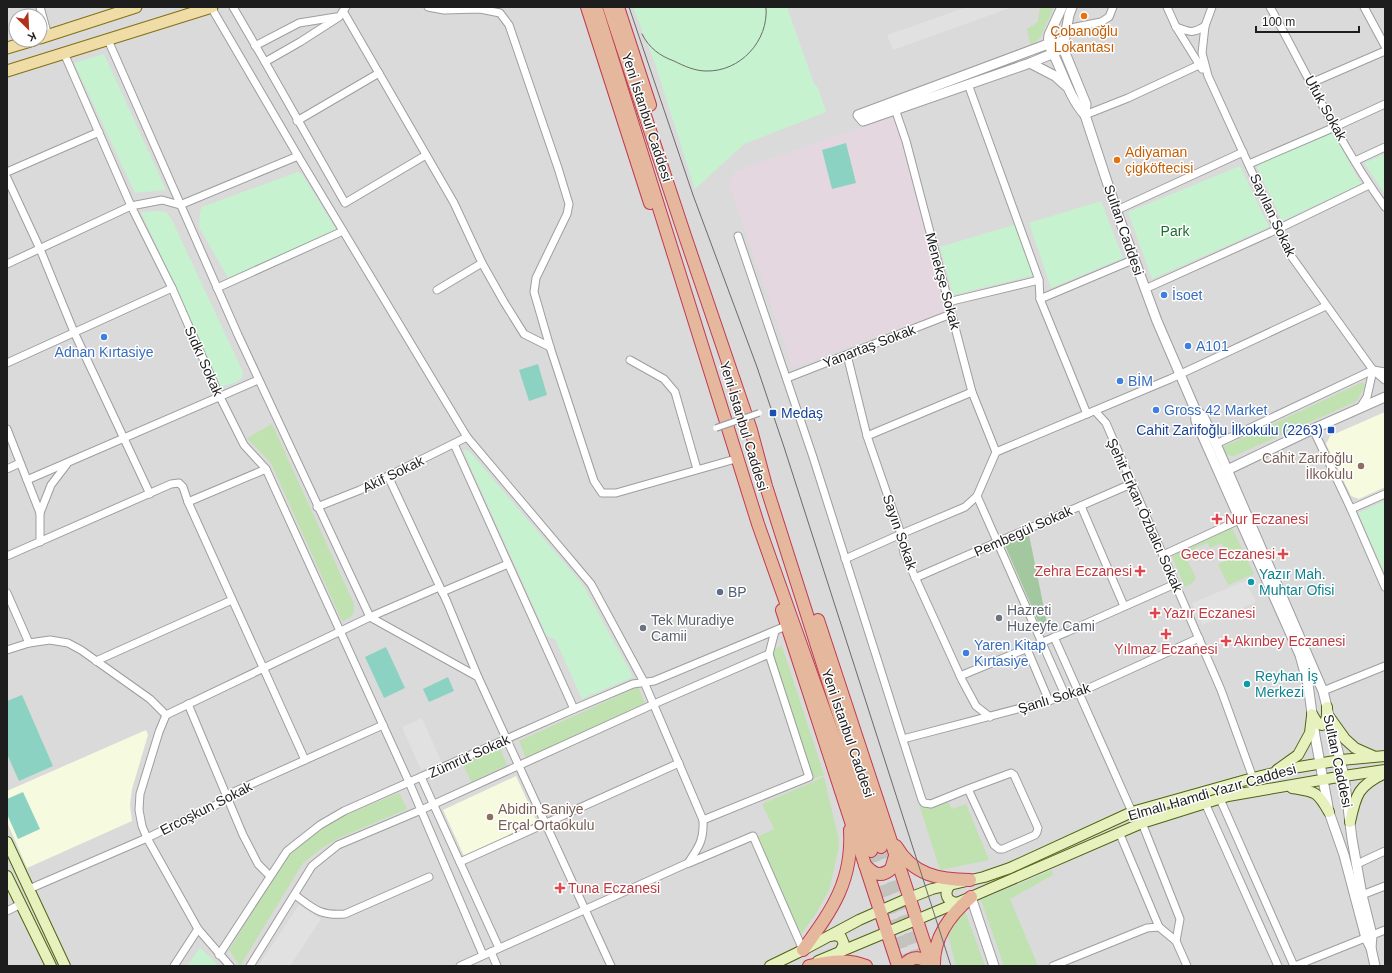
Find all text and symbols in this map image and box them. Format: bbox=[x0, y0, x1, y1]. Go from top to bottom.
north arrow bbox=[8, 8, 48, 48]
scale bar bbox=[1256, 8, 1359, 34]
marker: Çobanoğlu Lokantası bbox=[1079, 11, 1089, 21]
text: 100 m bbox=[1262, 15, 1295, 29]
place label: Çobanoğlu Lokantası bbox=[1050, 23, 1118, 55]
text: K bbox=[26, 30, 38, 44]
street label: Yeni İstanbul Caddesi bbox=[619, 50, 676, 184]
street label: Ufuk Sokak bbox=[1302, 73, 1351, 144]
place label: Adiyaman çigköftecisi bbox=[1125, 144, 1193, 176]
marker: Adiyaman çigköftecisi bbox=[1112, 155, 1122, 165]
street label: Sayılan Sokak bbox=[1247, 171, 1300, 260]
street label: Sultan Caddesi bbox=[1101, 183, 1147, 277]
park label: Park bbox=[1161, 223, 1190, 239]
street label: Menekşe Sokak bbox=[922, 231, 964, 332]
place label: İsoet bbox=[1172, 286, 1202, 303]
marker: İsoet bbox=[1159, 290, 1169, 300]
street label: Yanartaş Sokak bbox=[820, 321, 918, 371]
street label: Sıdkı Sokak bbox=[181, 324, 227, 399]
marker: Adnan Kırtasiye bbox=[99, 332, 109, 342]
place label: A101 bbox=[1196, 338, 1229, 354]
marker: A101 bbox=[1183, 341, 1193, 351]
place label: Adnan Kırtasiye bbox=[55, 344, 154, 360]
street label: Yeni İstanbul Caddesi bbox=[717, 359, 772, 493]
place label: BİM bbox=[1128, 372, 1153, 389]
marker: BİM bbox=[1115, 376, 1125, 386]
place label: Gross 42 Market bbox=[1164, 402, 1268, 418]
place label: Medaş bbox=[781, 405, 823, 421]
marker: Gross 42 Market bbox=[1151, 405, 1161, 415]
marker: Medaş bbox=[768, 408, 778, 418]
place label: Cahit Zarifoğlu İlkokulu (2263) bbox=[1136, 421, 1323, 438]
marker: Cahit Zarifoğlu İlkokulu (2263) bbox=[1326, 425, 1336, 435]
street label: Şehit Erkan Özbalcı Sokak bbox=[1104, 435, 1187, 595]
place label: Cahit Zarifoğlu İlkokulu bbox=[1262, 450, 1353, 482]
street label: Akif Sokak bbox=[360, 452, 427, 496]
marker: Cahit Zarifoğlu İlkokulu bbox=[1356, 461, 1366, 471]
street label: Sayın Sokak bbox=[880, 492, 921, 573]
street label: Pembegül Sokak bbox=[971, 502, 1076, 560]
place label: Nur Eczanesi bbox=[1225, 511, 1308, 527]
marker: Nur Eczanesi bbox=[1212, 514, 1222, 524]
place label: Gece Eczanesi bbox=[1181, 546, 1275, 562]
marker: Gece Eczanesi bbox=[1278, 549, 1288, 559]
place label: Zehra Eczanesi bbox=[1035, 563, 1132, 579]
marker: Zehra Eczanesi bbox=[1135, 566, 1145, 576]
place label: Yazır Mah. Muhtar Ofisi bbox=[1259, 566, 1334, 598]
marker: Yazır Mah. Muhtar Ofisi bbox=[1246, 577, 1256, 587]
place label: BP bbox=[728, 584, 747, 600]
marker: BP bbox=[715, 587, 725, 597]
place label: Hazreti Huzeyfe Cami bbox=[1007, 602, 1095, 634]
place label: Yazır Eczanesi bbox=[1163, 605, 1255, 621]
marker: Yazır Eczanesi bbox=[1150, 608, 1160, 618]
place label: Tek Muradiye Camii bbox=[651, 612, 734, 644]
marker: Hazreti Huzeyfe Cami bbox=[994, 613, 1004, 623]
marker: Tek Muradiye Camii bbox=[638, 623, 648, 633]
marker: Yılmaz Eczanesi bbox=[1161, 629, 1171, 639]
place label: Akınbey Eczanesi bbox=[1234, 633, 1345, 649]
marker: Akınbey Eczanesi bbox=[1221, 636, 1231, 646]
place label: Yaren Kitap Kırtasiye bbox=[974, 637, 1046, 669]
place label: Yılmaz Eczanesi bbox=[1114, 641, 1218, 657]
marker: Yaren Kitap Kırtasiye bbox=[961, 648, 971, 658]
street label: Yeni İstanbul Caddesi bbox=[818, 666, 878, 799]
place label: Reyhan İş Merkezi bbox=[1255, 667, 1318, 700]
street label: Şanlı Sokak bbox=[1016, 679, 1093, 717]
marker: Reyhan İş Merkezi bbox=[1242, 679, 1252, 689]
street label: Sultan Caddesi bbox=[1320, 713, 1356, 809]
street label: Zümrüt Sokak bbox=[426, 731, 513, 781]
street label: Elmalı Hamdi Yazır Caddesi bbox=[1126, 760, 1298, 824]
street label: Ercoşkun Sokak bbox=[157, 777, 256, 838]
place label: Abidin Saniye Erçal Ortaokulu bbox=[498, 801, 594, 833]
marker: Abidin Saniye Erçal Ortaokulu bbox=[485, 812, 495, 822]
place label: Tuna Eczanesi bbox=[568, 880, 660, 896]
marker: Tuna Eczanesi bbox=[555, 883, 565, 893]

